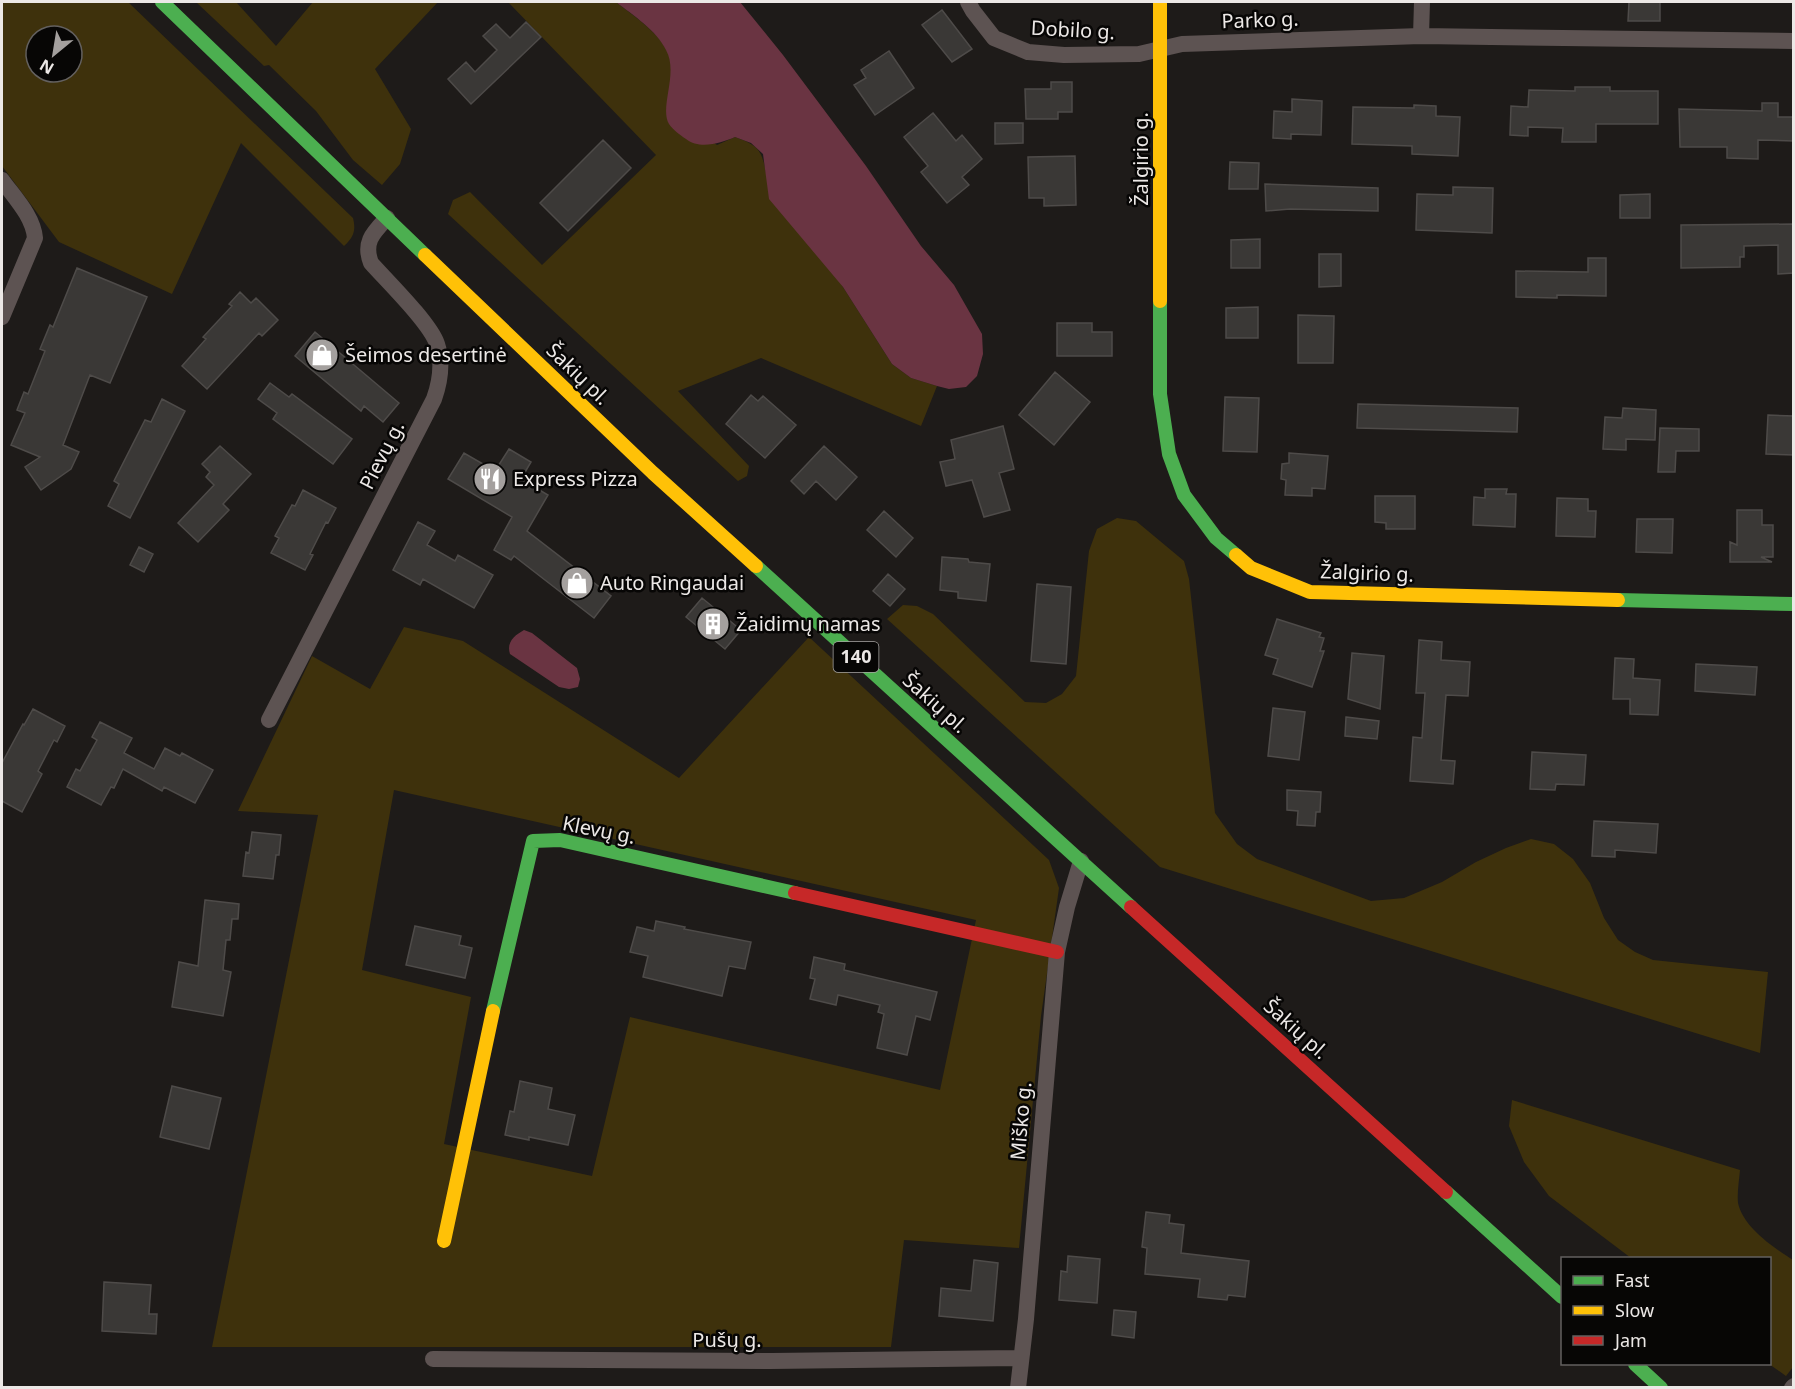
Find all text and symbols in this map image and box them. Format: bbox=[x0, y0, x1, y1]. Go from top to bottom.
street label: Parko g. bbox=[1221, 5, 1299, 34]
street label: Dobilo g. bbox=[1030, 14, 1116, 45]
north arrow bbox=[24, 24, 84, 84]
text: N bbox=[35, 54, 58, 80]
street label: Žalgirio g. bbox=[1127, 112, 1154, 206]
shop icon: Šeimos desertinė bbox=[304, 337, 340, 373]
street label: Šakių pl. bbox=[541, 337, 616, 411]
place label: Šeimos desertinė bbox=[345, 341, 507, 368]
street label: Pievų g. bbox=[353, 416, 410, 494]
restaurant icon: Express Pizza bbox=[472, 461, 508, 497]
place label: Express Pizza bbox=[513, 465, 638, 492]
street label: Žalgirio g. bbox=[1320, 557, 1414, 588]
shop icon: Auto Ringaudai bbox=[559, 565, 595, 601]
place label: Auto Ringaudai bbox=[600, 569, 744, 596]
building icon: Žaidimų namas bbox=[695, 606, 731, 642]
place label: Žaidimų namas bbox=[736, 610, 881, 637]
road number: 140 bbox=[834, 642, 878, 672]
street label: Šakių pl. bbox=[897, 666, 974, 739]
street label: Klevų g. bbox=[560, 809, 638, 850]
street label: Šakių pl. bbox=[1258, 992, 1335, 1065]
street label: Miško g. bbox=[1004, 1081, 1037, 1161]
legend bbox=[1561, 1257, 1771, 1365]
text: Fast bbox=[1615, 1268, 1650, 1292]
text: Slow bbox=[1615, 1298, 1654, 1322]
street label: Pušų g. bbox=[692, 1326, 762, 1353]
text: Jam bbox=[1613, 1328, 1647, 1352]

